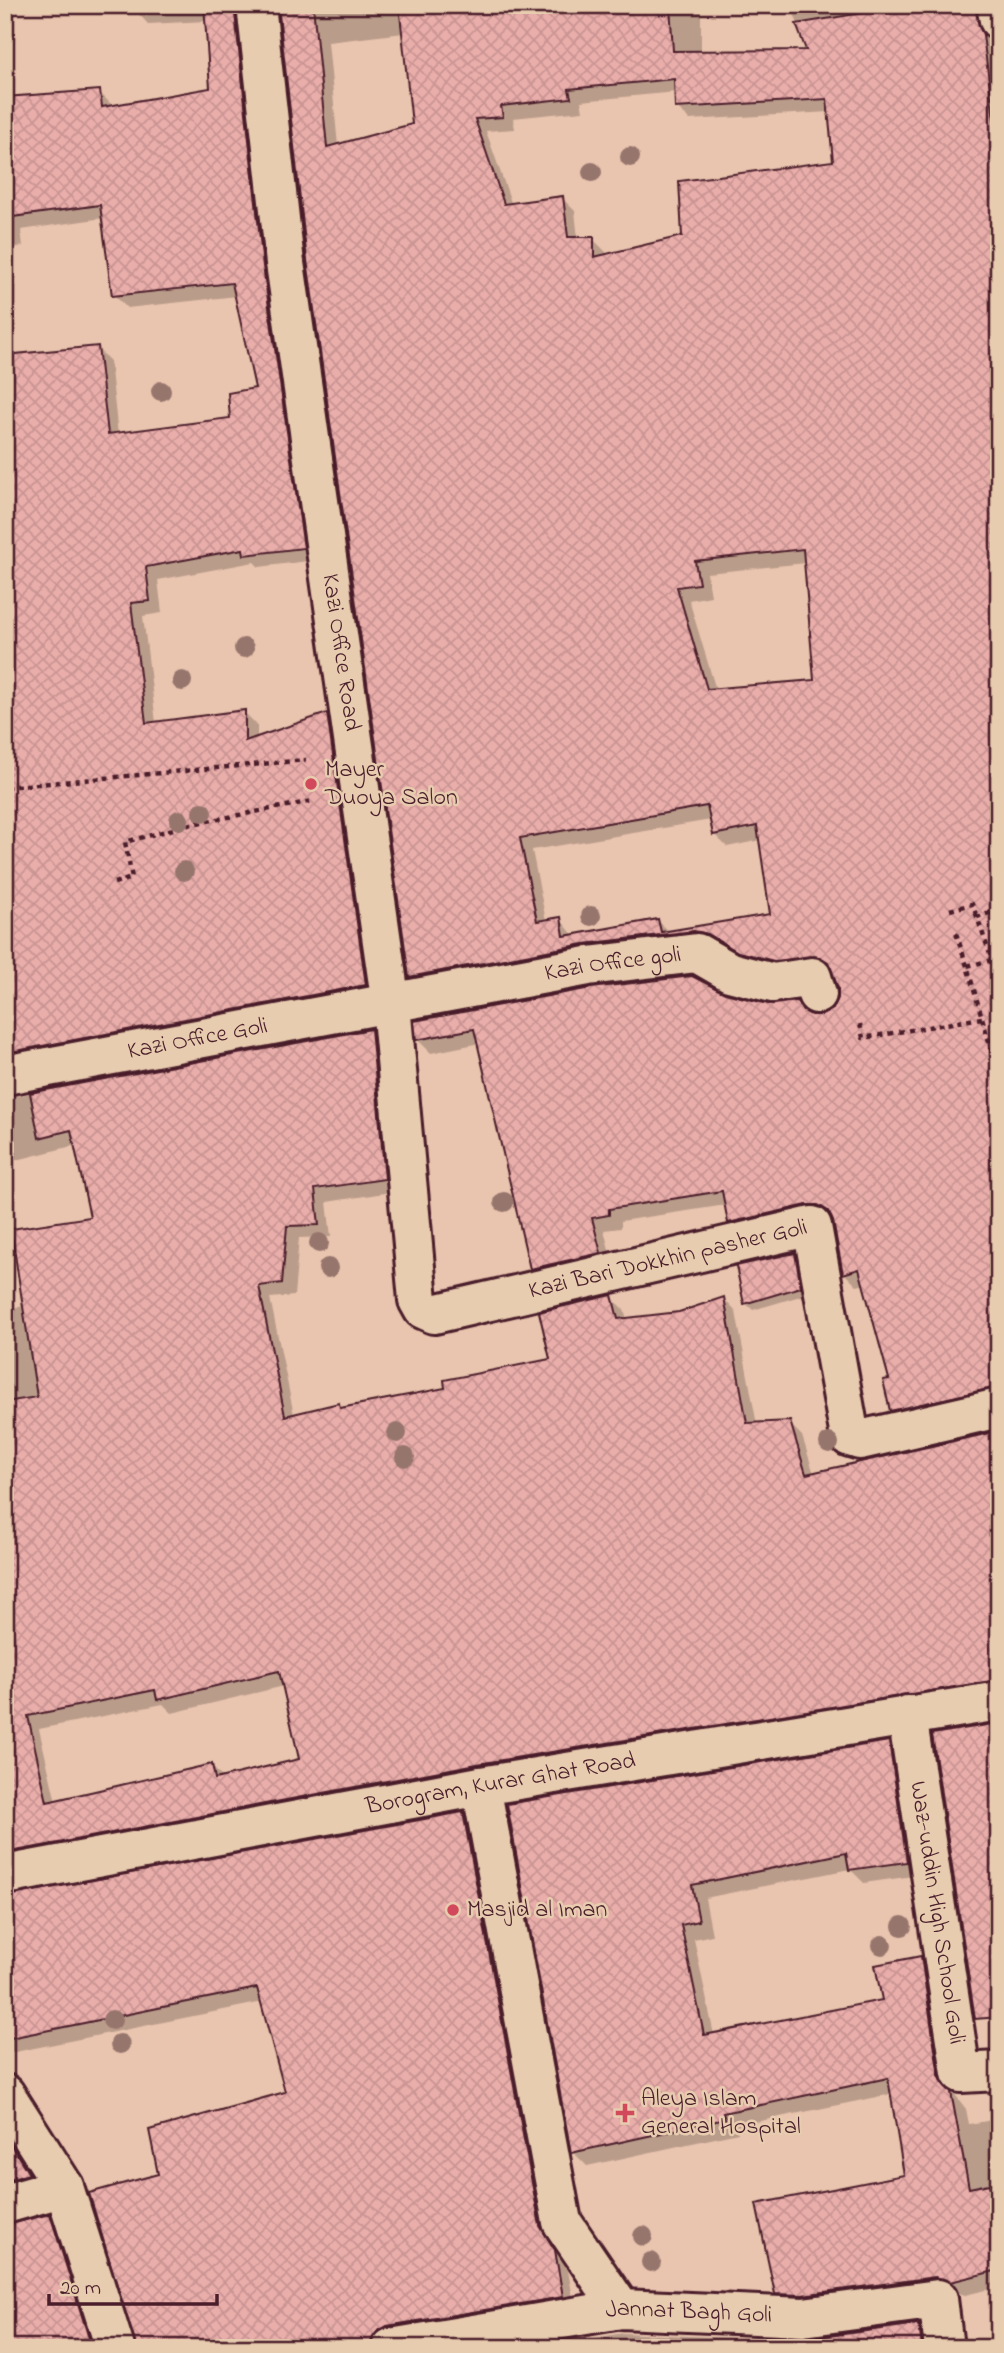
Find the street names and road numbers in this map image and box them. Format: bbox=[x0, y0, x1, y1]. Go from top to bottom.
street label: Kazi Office Road bbox=[312, 571, 369, 734]
street label: Kazi Office goli bbox=[542, 938, 683, 991]
street label: Kazi Office Goli bbox=[125, 1009, 271, 1069]
street label: Kazi Bari Dokkhin pasher Goli bbox=[525, 1210, 811, 1309]
street label: Borogram, Kurar Ghat Road bbox=[362, 1743, 639, 1825]
street label: Waz-uddin High School Goli bbox=[900, 1779, 974, 2047]
street label: Jannat Bagh Goli bbox=[603, 2291, 773, 2333]

